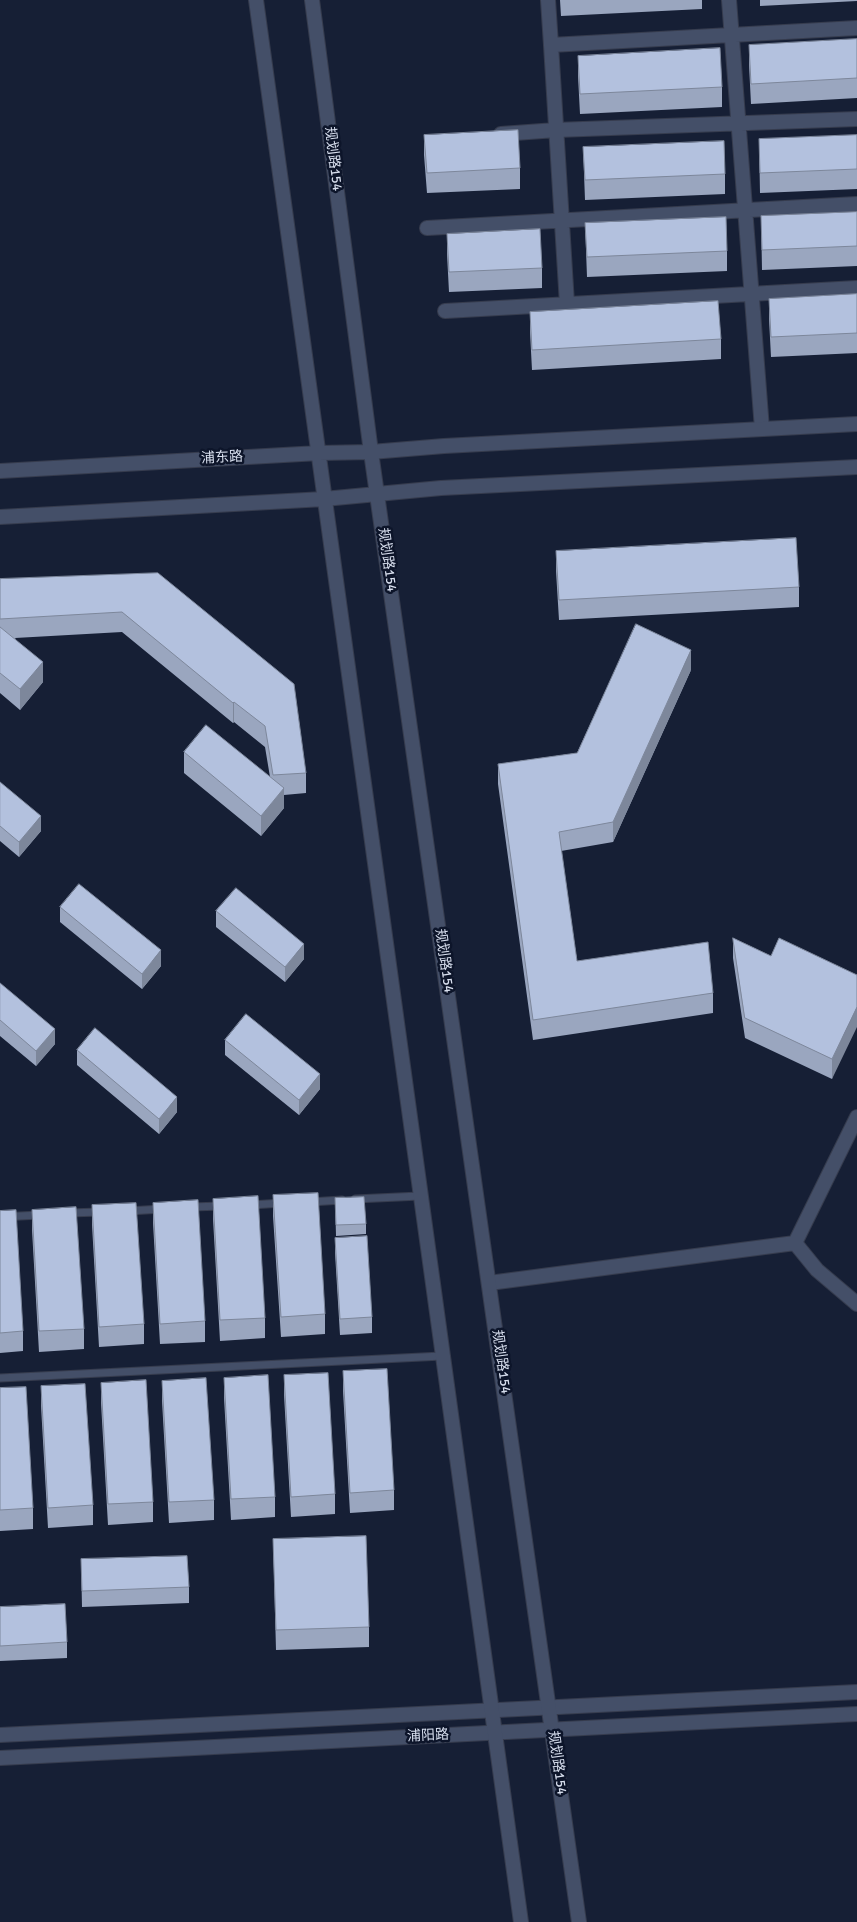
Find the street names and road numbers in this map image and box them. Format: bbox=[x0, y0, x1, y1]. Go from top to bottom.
street label: 规划路154 bbox=[321, 126, 345, 192]
street label: 浦东路 bbox=[201, 449, 243, 467]
street label: 规划路154 bbox=[374, 527, 400, 593]
street label: 规划路154 bbox=[431, 928, 457, 994]
street label: 规划路154 bbox=[488, 1329, 514, 1395]
street label: 浦阳路 bbox=[407, 1727, 449, 1745]
street label: 规划路154 bbox=[544, 1730, 570, 1796]

